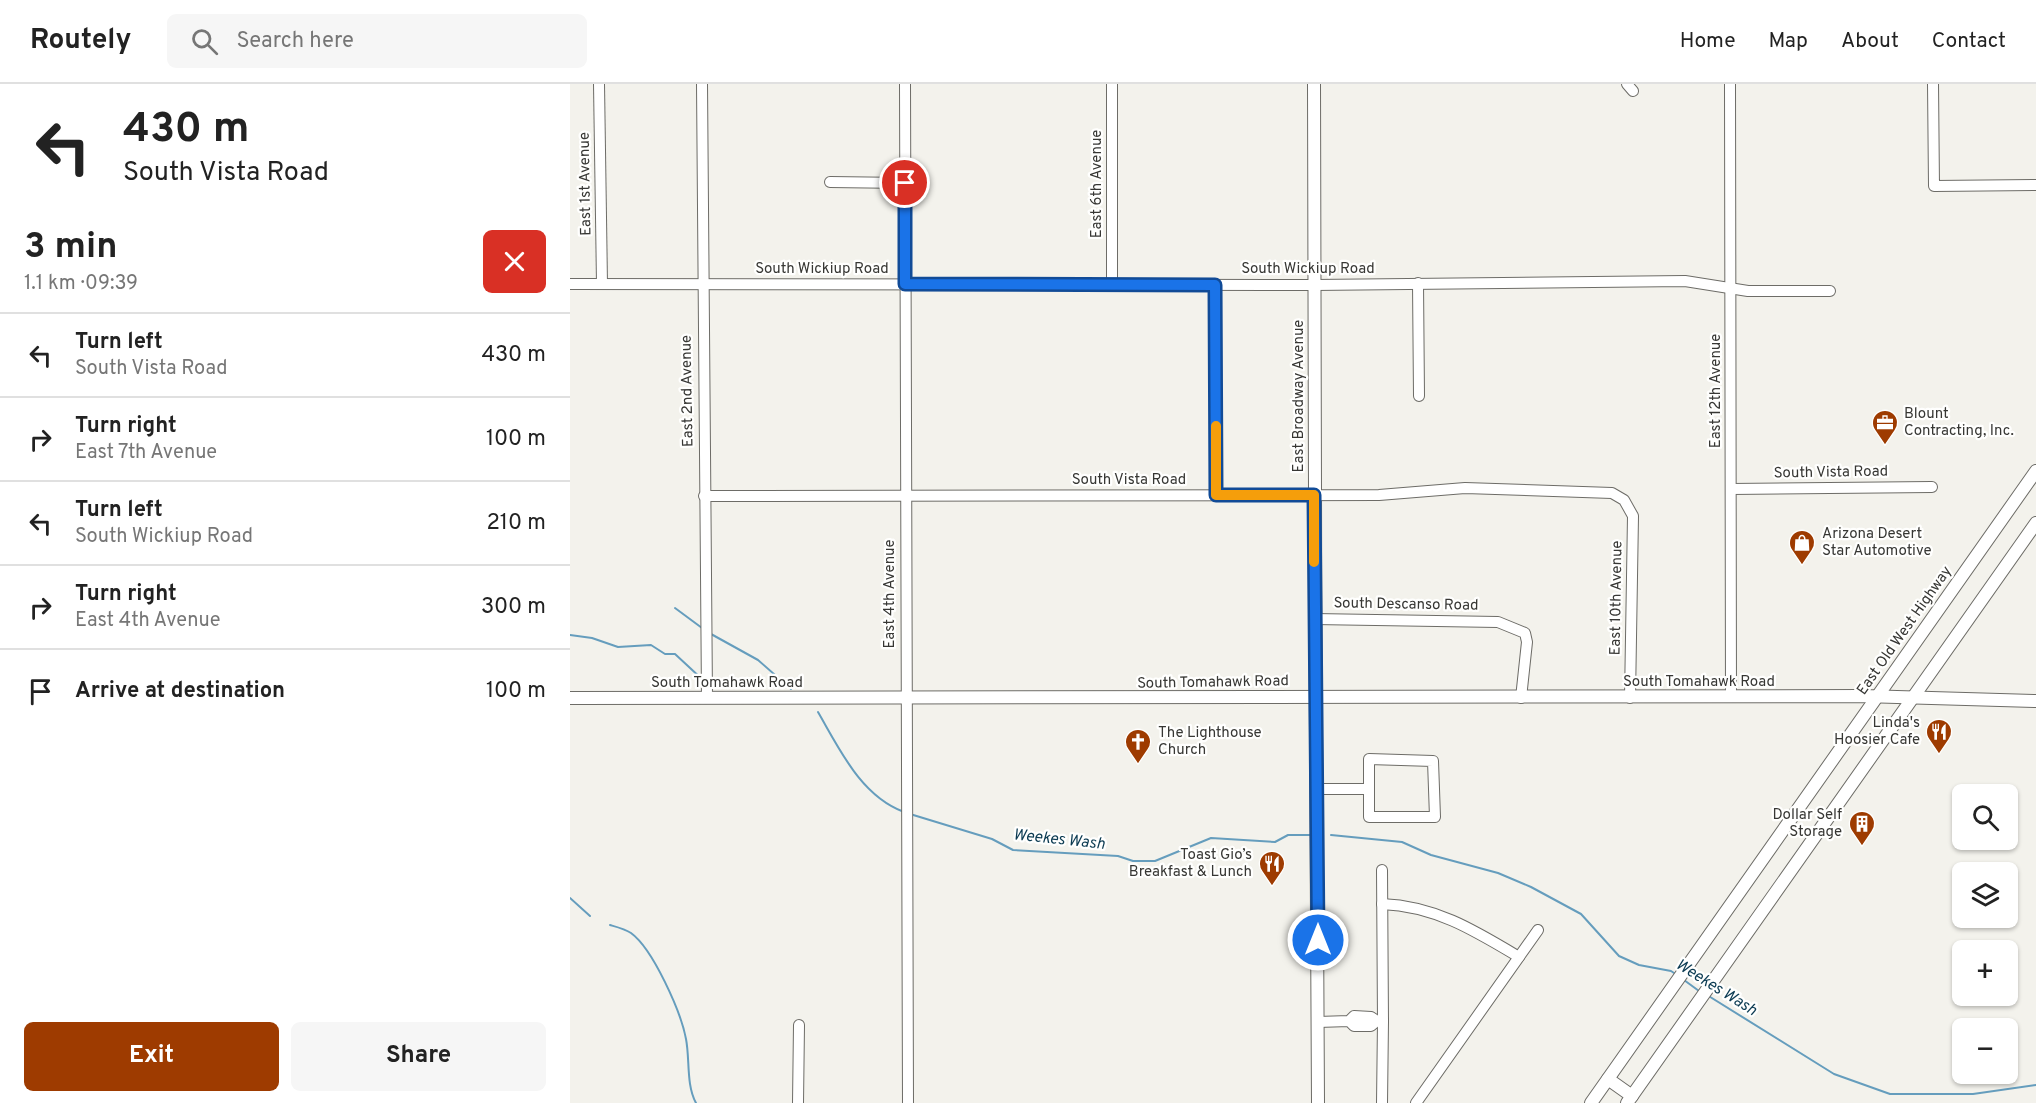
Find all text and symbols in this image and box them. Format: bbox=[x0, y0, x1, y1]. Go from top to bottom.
search box bbox=[167, 14, 587, 68]
text: Routely bbox=[30, 23, 131, 59]
icon: search bbox=[188, 25, 221, 58]
text: Search here bbox=[236, 28, 354, 55]
text: Home bbox=[1680, 28, 1736, 55]
text: Map bbox=[1769, 28, 1808, 55]
text: About bbox=[1841, 28, 1899, 55]
text: Contact bbox=[1932, 28, 2006, 55]
text: 430 m bbox=[123, 104, 249, 157]
icon: left bbox=[24, 108, 102, 186]
street label: East 6th Avenue bbox=[1088, 130, 1107, 238]
street label: East 1st Avenue bbox=[576, 132, 596, 236]
text: South Vista Road bbox=[123, 156, 329, 190]
pin bbox=[879, 157, 930, 208]
icon: arrive bbox=[888, 166, 921, 199]
text: 3 min bbox=[24, 225, 118, 271]
button: close bbox=[483, 230, 546, 293]
street label: South Wickiup Road bbox=[755, 260, 889, 279]
street label: South Wickiup Road bbox=[1241, 260, 1375, 279]
text: 1.1 km · 09:39 bbox=[24, 271, 138, 297]
street label: East Broadway Avenue bbox=[1290, 320, 1309, 472]
text: Turn left bbox=[75, 329, 163, 356]
street label: East 12th Avenue bbox=[1707, 334, 1726, 448]
street label: East 2nd Avenue bbox=[678, 335, 698, 447]
icon: left bbox=[24, 339, 57, 372]
text: 430 m bbox=[481, 342, 546, 369]
text: South Vista Road bbox=[75, 356, 228, 382]
place label: Blount Contracting, Inc. bbox=[1904, 405, 2014, 441]
office icon: Blount Contracting, Inc. bbox=[1870, 408, 1900, 446]
text: Turn right bbox=[75, 413, 177, 440]
icon: right bbox=[24, 423, 57, 456]
text: 100 m bbox=[486, 426, 546, 453]
text: East 7th Avenue bbox=[75, 440, 217, 466]
street label: South Vista Road bbox=[1774, 463, 1888, 483]
street label: South Vista Road bbox=[1072, 471, 1186, 490]
text: Turn left bbox=[75, 497, 163, 524]
icon: left bbox=[24, 507, 57, 540]
text: 210 m bbox=[486, 510, 546, 537]
text: South Wickiup Road bbox=[75, 524, 253, 550]
place label: Arizona Desert Star Automotive bbox=[1822, 525, 1932, 561]
shop icon: Arizona Desert Star Automotive bbox=[1787, 528, 1817, 566]
street label: East 4th Avenue bbox=[881, 539, 900, 649]
street label: East 10th Avenue bbox=[1606, 540, 1628, 656]
street label: East Old West Highway bbox=[1853, 563, 1957, 699]
text: Turn right bbox=[75, 581, 177, 608]
icon: right bbox=[24, 591, 57, 624]
text: 300 m bbox=[481, 594, 546, 621]
street label: South Descanso Road bbox=[1333, 594, 1479, 616]
text: East 4th Avenue bbox=[75, 608, 220, 634]
street label: South Tomahawk Road bbox=[1137, 672, 1289, 694]
street label: South Tomahawk Road bbox=[1623, 673, 1775, 692]
street label: South Tomahawk Road bbox=[651, 674, 803, 693]
icon: arrive bbox=[24, 675, 57, 708]
text: Arrive at destination bbox=[75, 678, 285, 705]
text: 100 m bbox=[486, 678, 546, 705]
place label: Linda's Hoosier Cafe bbox=[1834, 714, 1920, 750]
restaurant icon: Linda's Hoosier Cafe bbox=[1924, 717, 1954, 755]
place label: The Lighthouse Church bbox=[1158, 724, 1262, 760]
church icon: The Lighthouse Church bbox=[1123, 727, 1153, 765]
map controls bbox=[1952, 784, 2018, 1084]
button: search bbox=[1952, 784, 2018, 850]
place label: Dollar Self Storage bbox=[1773, 806, 1842, 842]
building icon: Dollar Self Storage bbox=[1847, 809, 1877, 847]
water label: Weekes Wash bbox=[1012, 825, 1106, 855]
place label: Toast Gio’s Breakfast & Lunch bbox=[1129, 846, 1252, 882]
restaurant icon: Toast Gio’s Breakfast & Lunch bbox=[1257, 849, 1287, 887]
button: layers bbox=[1952, 862, 2018, 928]
position arrow bbox=[1286, 908, 1350, 972]
button: + bbox=[1952, 940, 2018, 1006]
water label: Weekes Wash bbox=[1672, 955, 1761, 1021]
button: − bbox=[1952, 1018, 2018, 1084]
button: Exit bbox=[24, 1022, 279, 1091]
button: Share bbox=[291, 1022, 546, 1091]

